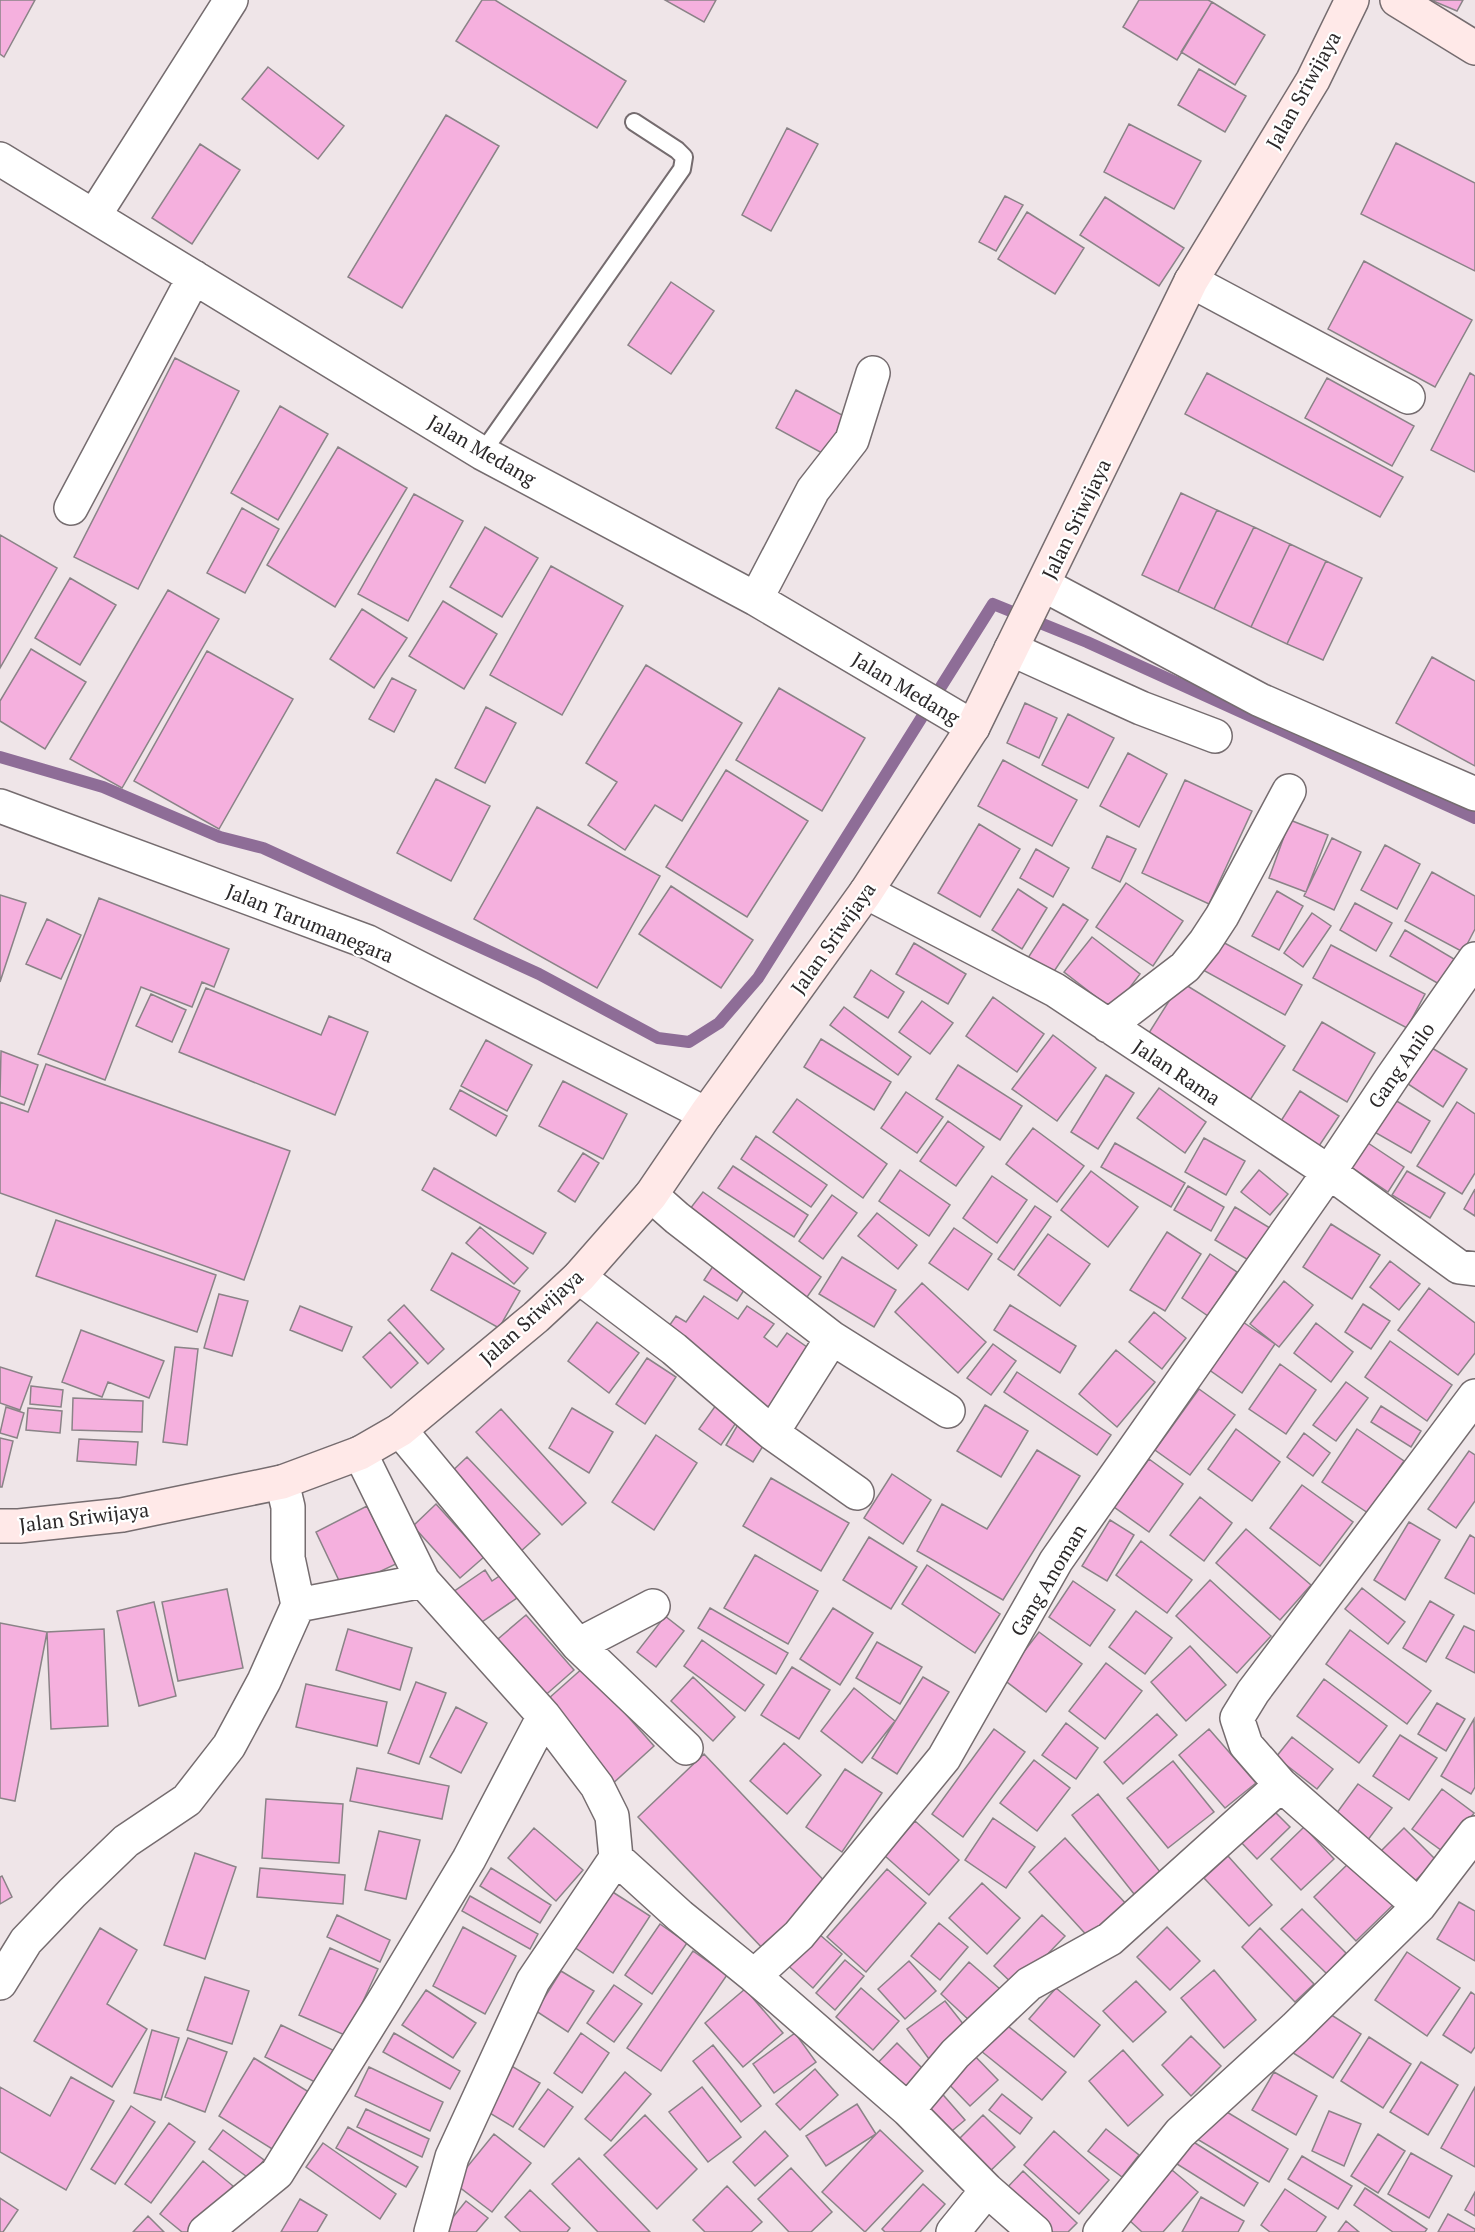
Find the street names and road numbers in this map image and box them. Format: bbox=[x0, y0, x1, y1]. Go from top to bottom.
street label: Jalan Sriwijaya bbox=[1259, 26, 1347, 154]
street label: Jalan Medang bbox=[423, 408, 541, 492]
street label: Jalan Sriwijaya bbox=[1035, 454, 1117, 584]
street label: Jalan Medang bbox=[847, 645, 965, 731]
street label: Jalan Tarumanegara bbox=[222, 877, 398, 969]
street label: Jalan Sriwijaya bbox=[784, 877, 882, 999]
street label: Gang Anilo bbox=[1361, 1017, 1441, 1113]
street label: Jalan Rama bbox=[1128, 1033, 1226, 1111]
street label: Jalan Sriwijaya bbox=[473, 1263, 589, 1371]
street label: Jalan Sriwijaya bbox=[17, 1496, 151, 1538]
street label: Gang Anoman bbox=[1004, 1519, 1092, 1641]

